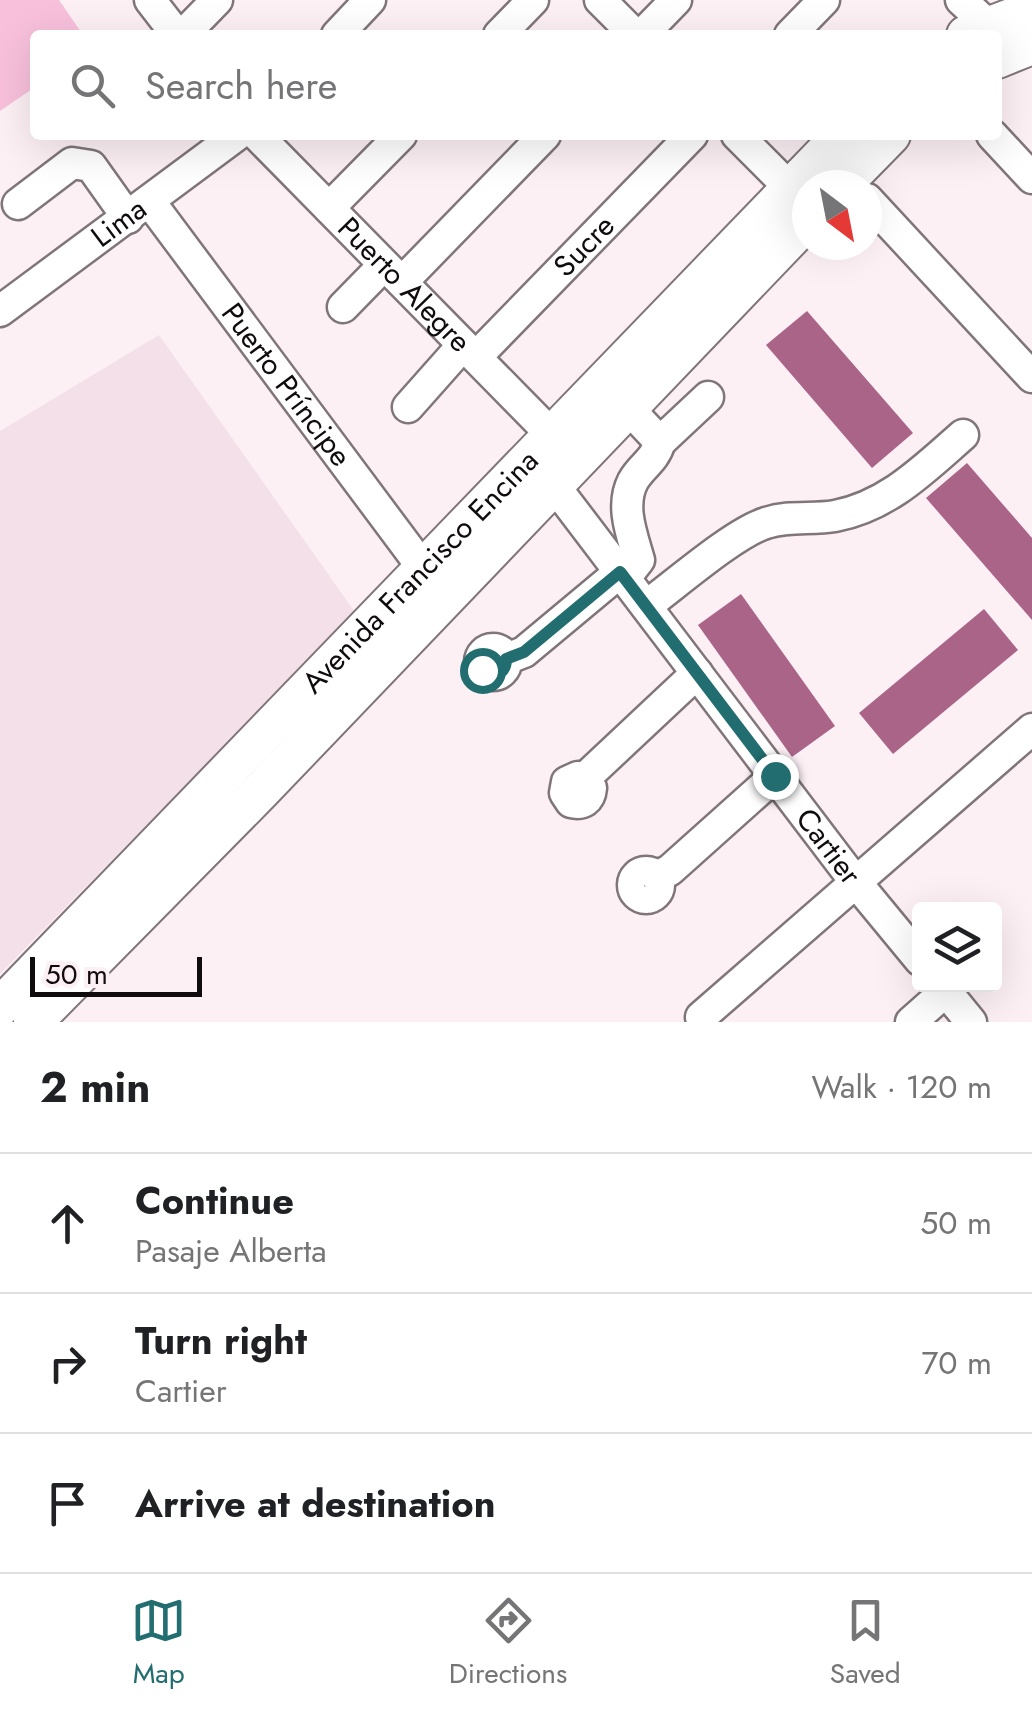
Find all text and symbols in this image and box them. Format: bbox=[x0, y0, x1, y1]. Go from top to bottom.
search box bbox=[30, 30, 1002, 140]
icon: search bbox=[65, 58, 120, 113]
text: Search here bbox=[145, 58, 337, 113]
north arrow bbox=[792, 170, 882, 260]
street label: Lima bbox=[82, 187, 155, 257]
street label: Sucre bbox=[543, 205, 624, 286]
street label: Puerto Alegre bbox=[328, 207, 481, 362]
street label: Puerto Príncipe bbox=[211, 294, 362, 475]
street label: Avenida Francisco Encina bbox=[292, 440, 548, 703]
route start bbox=[460, 648, 506, 694]
route end bbox=[753, 754, 799, 800]
street label: Cartier bbox=[786, 799, 872, 894]
map controls bbox=[912, 902, 1002, 992]
button: layers bbox=[912, 902, 1002, 992]
scale bar bbox=[30, 952, 202, 996]
text: 50 m bbox=[45, 954, 108, 995]
text: 2 min bbox=[40, 1057, 150, 1118]
text: Walk · 120 m bbox=[812, 1064, 992, 1110]
text: Continue bbox=[135, 1173, 294, 1228]
icon: ahead bbox=[40, 1196, 95, 1251]
text: 50 m bbox=[920, 1200, 992, 1246]
text: Pasaje Alberta bbox=[135, 1228, 327, 1274]
text: Turn right bbox=[135, 1313, 307, 1368]
icon: right bbox=[40, 1336, 95, 1391]
text: 70 m bbox=[921, 1340, 992, 1386]
text: Cartier bbox=[135, 1368, 227, 1414]
icon: arrive bbox=[40, 1476, 95, 1531]
text: Arrive at destination bbox=[135, 1476, 496, 1531]
tab: Map bbox=[131, 1593, 186, 1694]
tab: Directions bbox=[449, 1593, 567, 1694]
tab: Saved bbox=[830, 1593, 901, 1694]

